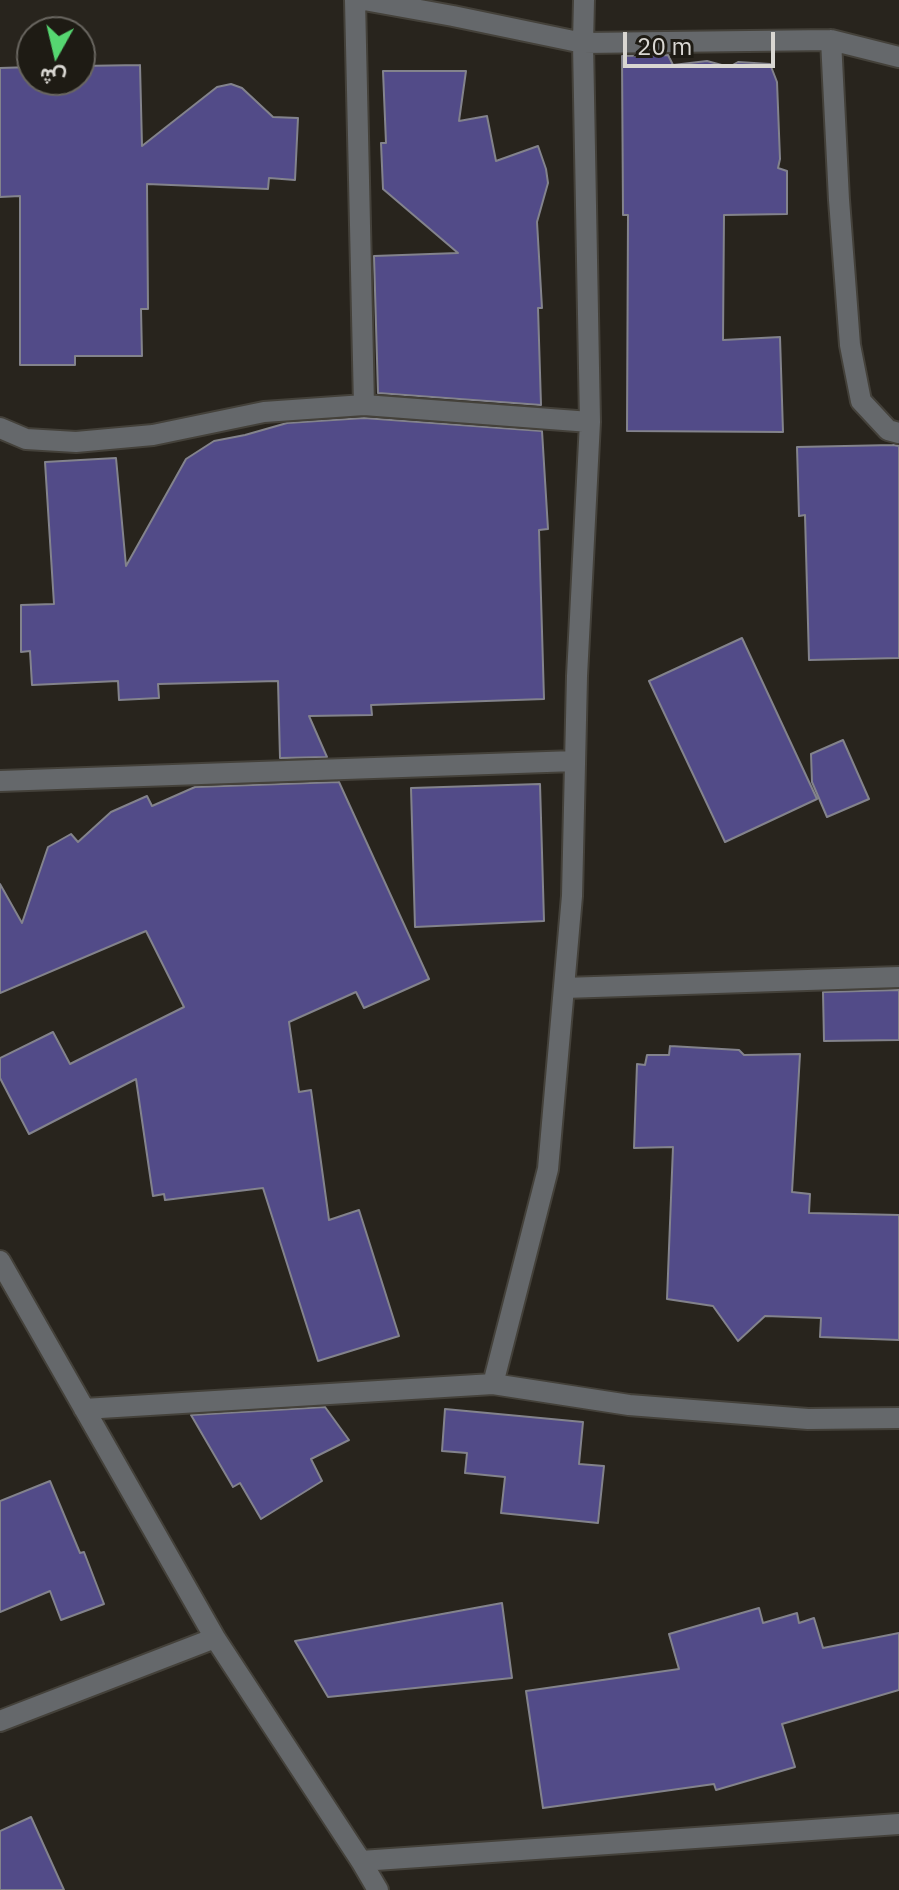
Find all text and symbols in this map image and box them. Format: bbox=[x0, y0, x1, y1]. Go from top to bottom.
north arrow bbox=[16, 16, 96, 96]
scale bar bbox=[627, 16, 779, 66]
text: 20 m bbox=[637, 30, 692, 62]
text: ش bbox=[38, 62, 68, 94]

